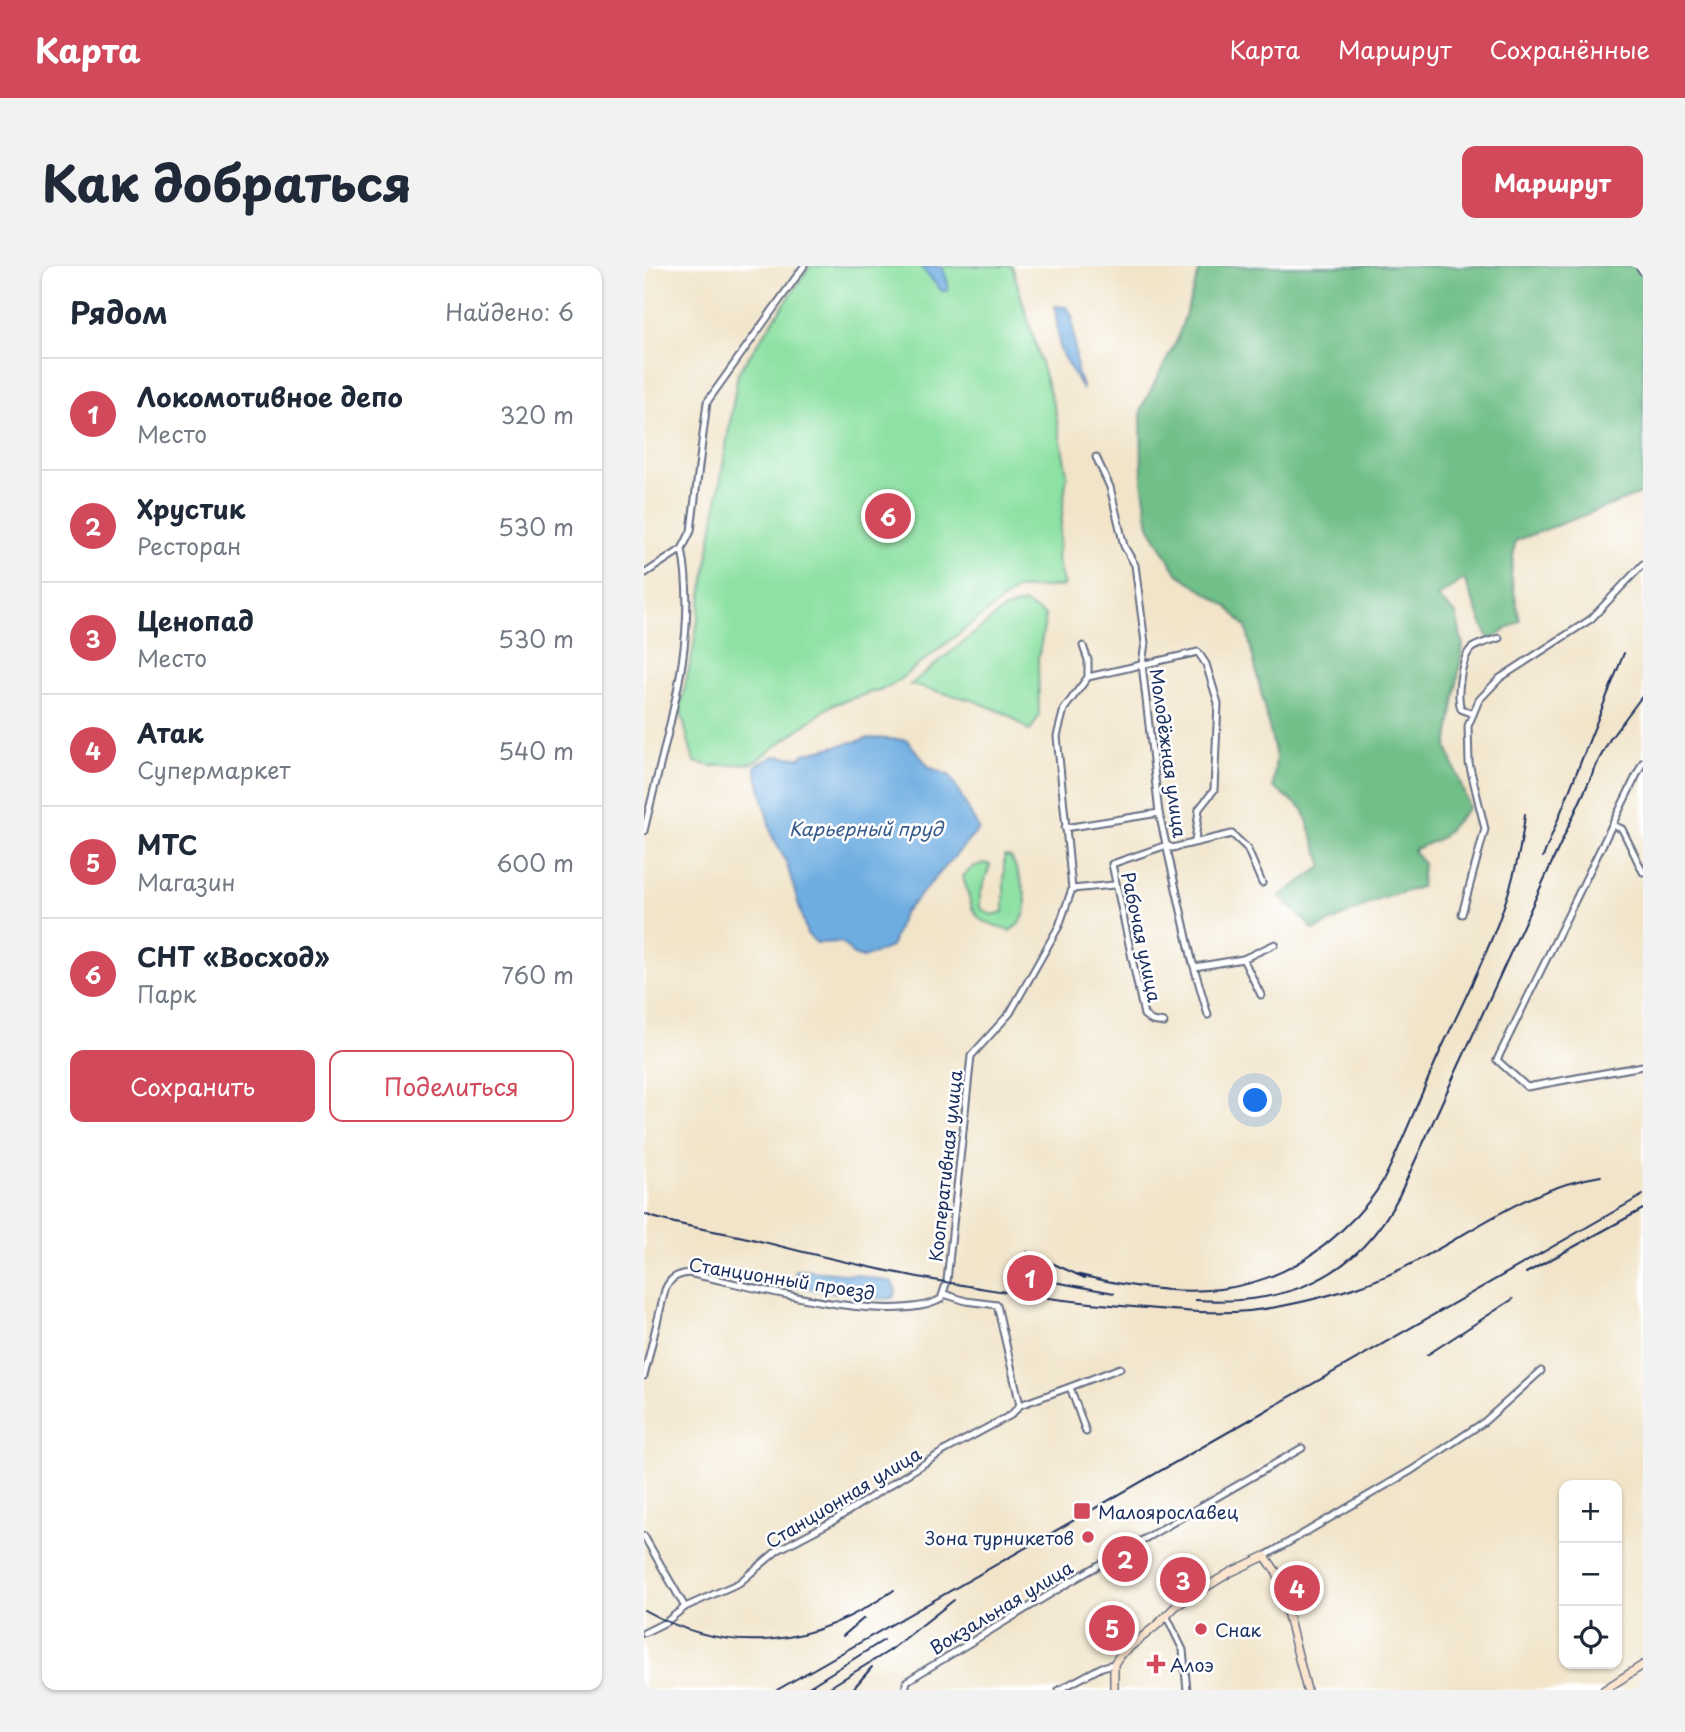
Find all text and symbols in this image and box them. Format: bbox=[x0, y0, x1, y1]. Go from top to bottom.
text: Карта bbox=[35, 24, 141, 74]
text: Карта bbox=[1229, 31, 1300, 67]
text: Маршрут bbox=[1338, 31, 1452, 67]
text: Сохранённые bbox=[1490, 31, 1650, 67]
text: Как добраться bbox=[42, 145, 412, 219]
button: Маршрут bbox=[1462, 146, 1643, 218]
text: Рядом bbox=[70, 289, 168, 334]
text: Найдено: 6 bbox=[445, 294, 574, 329]
text: Локомотивное депо bbox=[137, 377, 403, 416]
text: 1 bbox=[88, 397, 99, 432]
text: 320 m bbox=[500, 397, 574, 432]
text: Место bbox=[137, 416, 207, 451]
text: Хрустик bbox=[137, 489, 245, 528]
pin: 6 bbox=[865, 490, 911, 542]
text: 2 bbox=[85, 509, 101, 544]
text: 530 m bbox=[498, 509, 574, 544]
text: Ресторан bbox=[137, 528, 241, 563]
text: Ценопад bbox=[137, 601, 254, 640]
text: 3 bbox=[85, 621, 101, 656]
text: 530 m bbox=[498, 621, 574, 656]
text: Место bbox=[137, 640, 207, 675]
street label: Молодёжная улица bbox=[1144, 667, 1194, 840]
text: Атак bbox=[137, 713, 204, 752]
text: 4 bbox=[85, 733, 101, 768]
text: 540 m bbox=[498, 733, 574, 768]
text: Супермаркет bbox=[137, 752, 291, 787]
water label: Карьерный пруд bbox=[789, 814, 945, 842]
text: МТС bbox=[137, 825, 197, 864]
text: 5 bbox=[86, 845, 100, 880]
text: 600 m bbox=[496, 845, 574, 880]
text: Магазин bbox=[137, 864, 236, 899]
street label: Рабочая улица bbox=[1115, 869, 1169, 1005]
text: СНТ «Восход» bbox=[137, 937, 330, 976]
text: 6 bbox=[85, 957, 101, 992]
text: 760 m bbox=[502, 957, 574, 992]
text: Парк bbox=[137, 976, 196, 1011]
button: Сохранить bbox=[70, 1050, 315, 1122]
button: Поделиться bbox=[329, 1050, 574, 1122]
street label: Кооперативная улица bbox=[921, 1068, 969, 1263]
your location bbox=[1238, 1083, 1272, 1117]
street label: Станционный проезд bbox=[687, 1250, 877, 1306]
pin: 1 bbox=[1007, 1252, 1053, 1304]
street label: Станционная улица bbox=[760, 1439, 927, 1554]
map controls bbox=[1559, 1480, 1622, 1669]
button: + bbox=[1559, 1480, 1622, 1543]
place label: Малоярославец bbox=[1098, 1498, 1239, 1525]
marker: Малоярославец bbox=[1072, 1501, 1092, 1521]
place label: Зона турникетов bbox=[925, 1524, 1074, 1551]
marker: Зона турникетов bbox=[1080, 1529, 1096, 1545]
pin: 2 bbox=[1102, 1533, 1148, 1585]
button: − bbox=[1559, 1543, 1622, 1606]
street label: Вокзальная улица bbox=[924, 1553, 1078, 1661]
pin: 3 bbox=[1160, 1554, 1206, 1606]
pin: 4 bbox=[1274, 1562, 1320, 1614]
pin: 5 bbox=[1089, 1602, 1135, 1654]
button: locate bbox=[1559, 1606, 1622, 1669]
place label: Снак bbox=[1215, 1616, 1261, 1643]
marker: Снак bbox=[1193, 1621, 1209, 1637]
place label: Алоэ bbox=[1170, 1651, 1214, 1678]
marker: Алоэ bbox=[1148, 1656, 1164, 1672]

